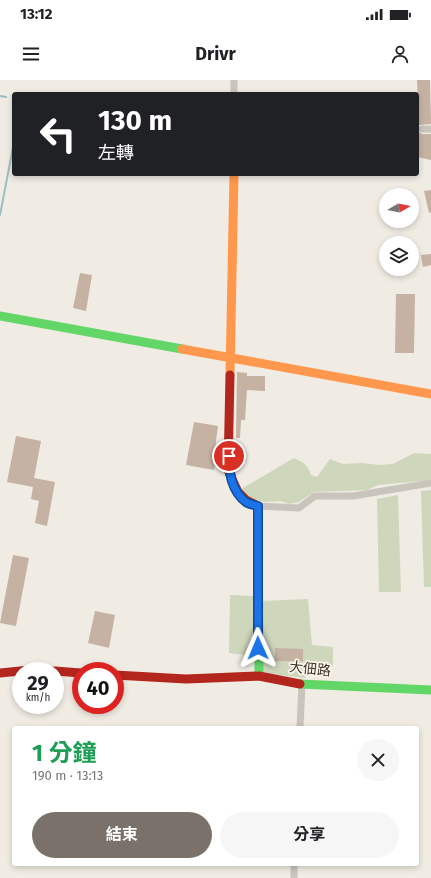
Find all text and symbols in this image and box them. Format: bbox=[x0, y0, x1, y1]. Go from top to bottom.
text: 13:12 bbox=[20, 5, 53, 23]
icon: menu bbox=[20, 43, 42, 65]
text: Drivr bbox=[195, 43, 236, 65]
icon: person bbox=[389, 43, 411, 65]
text: 130 m bbox=[98, 104, 172, 137]
icon: left bbox=[32, 108, 84, 160]
text: 左轉 bbox=[98, 142, 134, 164]
north arrow bbox=[379, 188, 419, 228]
map controls bbox=[379, 188, 419, 276]
button: layers bbox=[379, 236, 419, 276]
pin bbox=[212, 439, 246, 473]
icon: arrive bbox=[218, 445, 240, 467]
position arrow bbox=[237, 627, 279, 669]
street label: 大佃路 bbox=[288, 658, 332, 680]
speed limit sign: 40 bbox=[72, 662, 124, 714]
text: 29 bbox=[27, 671, 49, 695]
text: km/h bbox=[26, 692, 50, 704]
text: 1 分鐘 bbox=[32, 739, 97, 767]
button: close bbox=[357, 739, 399, 781]
text: 190 m · 13:13 bbox=[32, 768, 103, 783]
button: 結束 bbox=[32, 812, 212, 858]
button: 分享 bbox=[220, 812, 399, 858]

